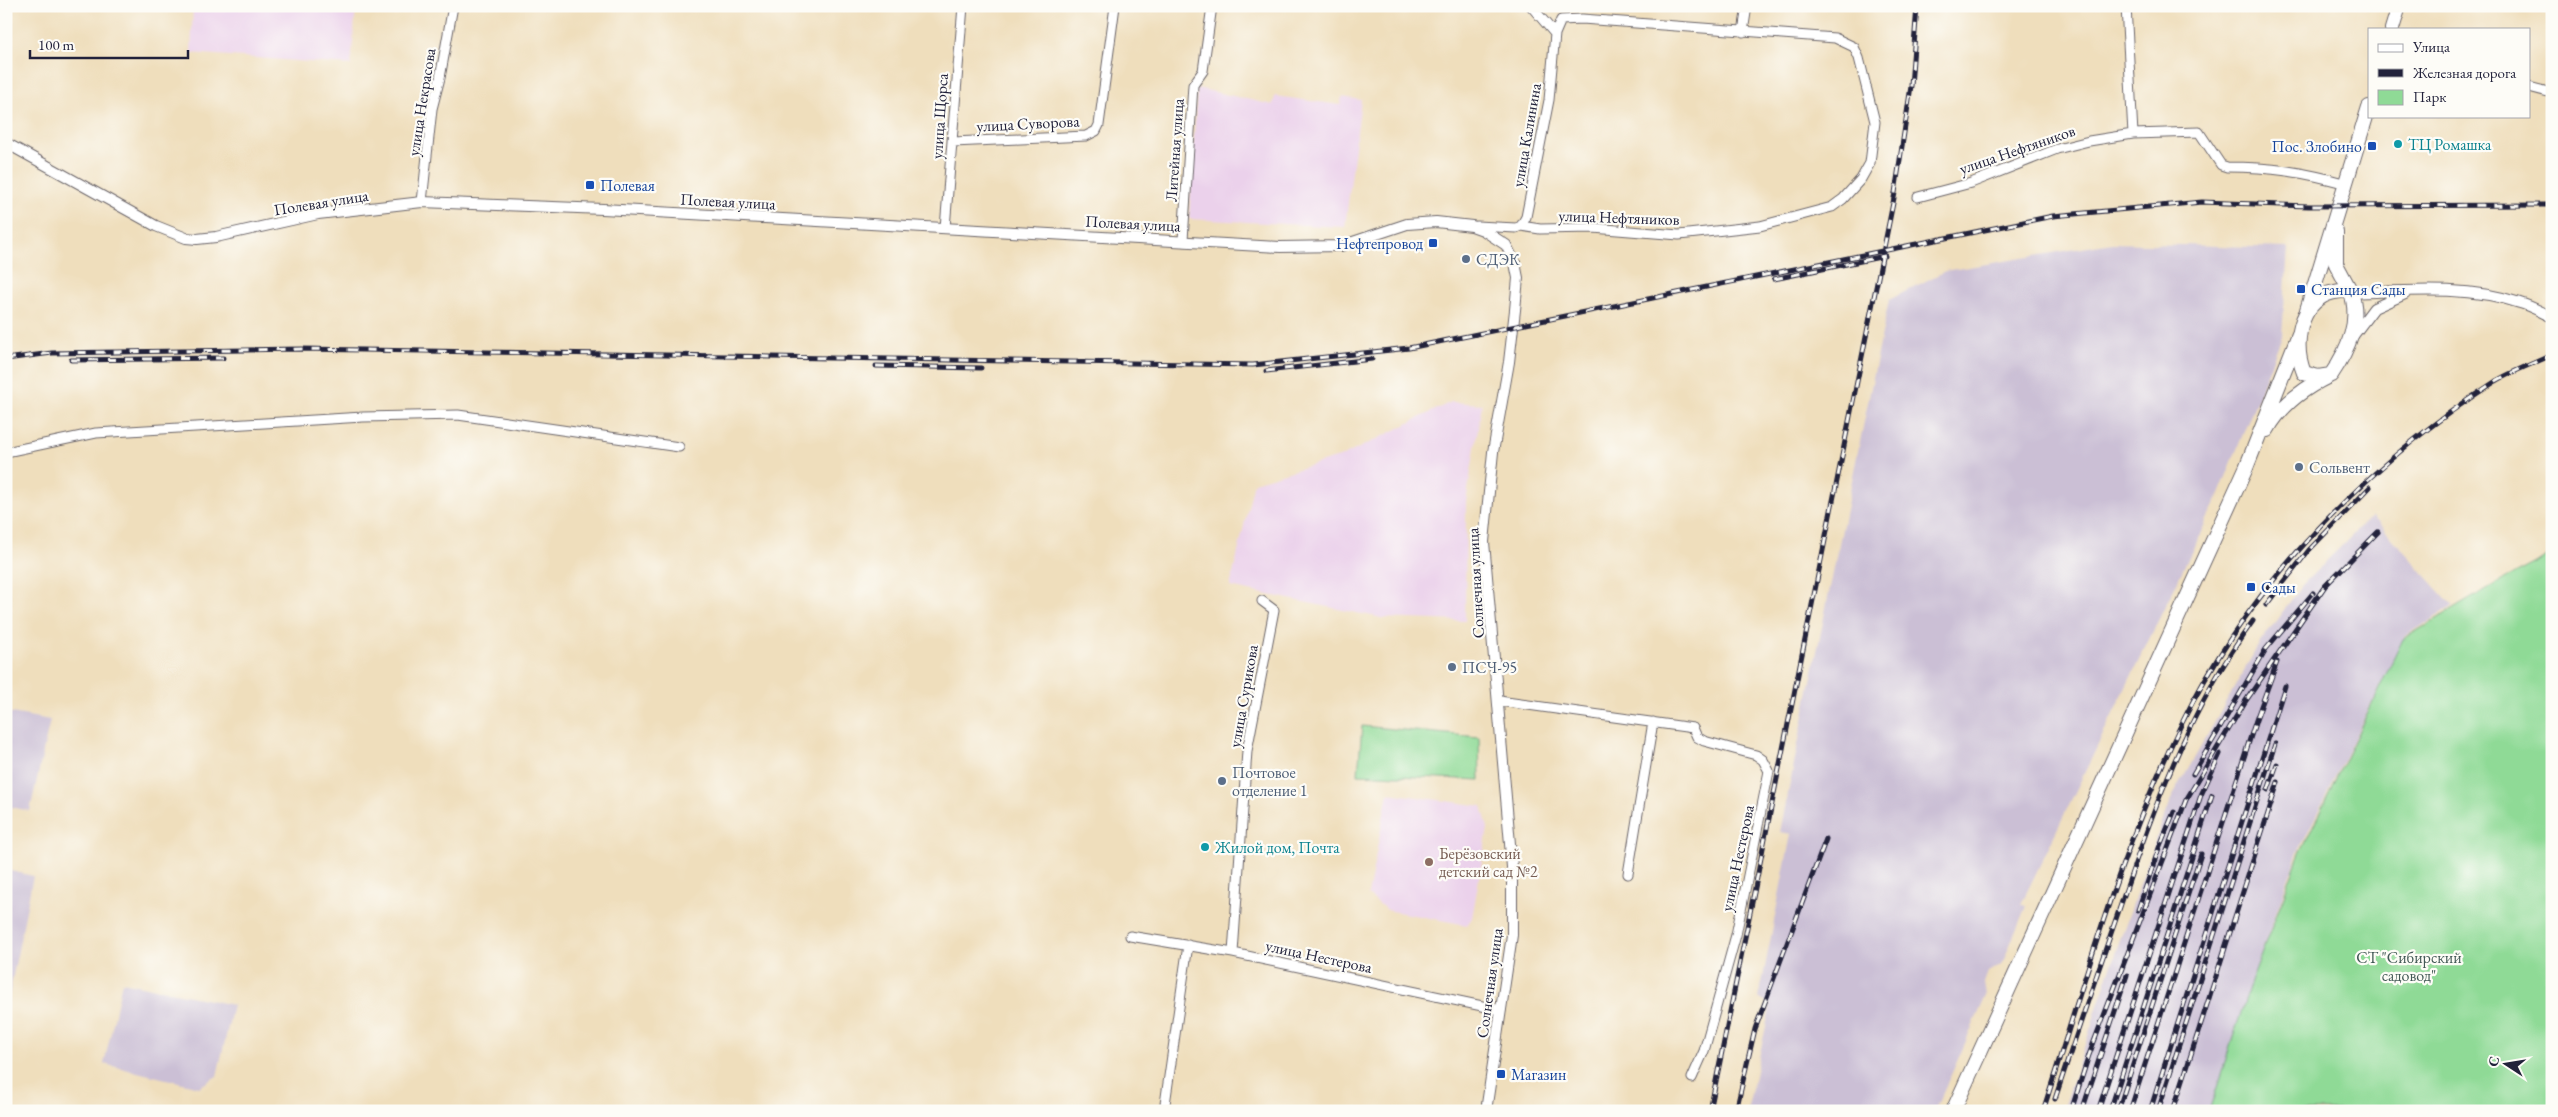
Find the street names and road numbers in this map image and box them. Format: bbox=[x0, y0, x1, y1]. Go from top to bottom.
street label: улица Некрасова bbox=[403, 46, 440, 158]
street label: улица Щорса bbox=[926, 72, 953, 160]
street label: улица Калинина bbox=[1507, 81, 1546, 189]
street label: Литейная улица bbox=[1160, 97, 1189, 202]
street label: улица Суворова bbox=[976, 110, 1081, 137]
street label: улица Нефтяников bbox=[1956, 120, 2078, 179]
street label: Полевая улица bbox=[272, 185, 371, 220]
street label: Полевая улица bbox=[680, 189, 777, 215]
street label: улица Нефтяников bbox=[1558, 205, 1680, 230]
street label: Полевая улица bbox=[1085, 211, 1182, 237]
street label: Солнечная улица bbox=[1462, 527, 1489, 639]
street label: улица Сурикова bbox=[1224, 642, 1263, 749]
street label: улица Нестерова bbox=[1716, 802, 1759, 913]
street label: Солнечная улица bbox=[1471, 926, 1508, 1039]
street label: улица Нестерова bbox=[1264, 935, 1375, 978]

